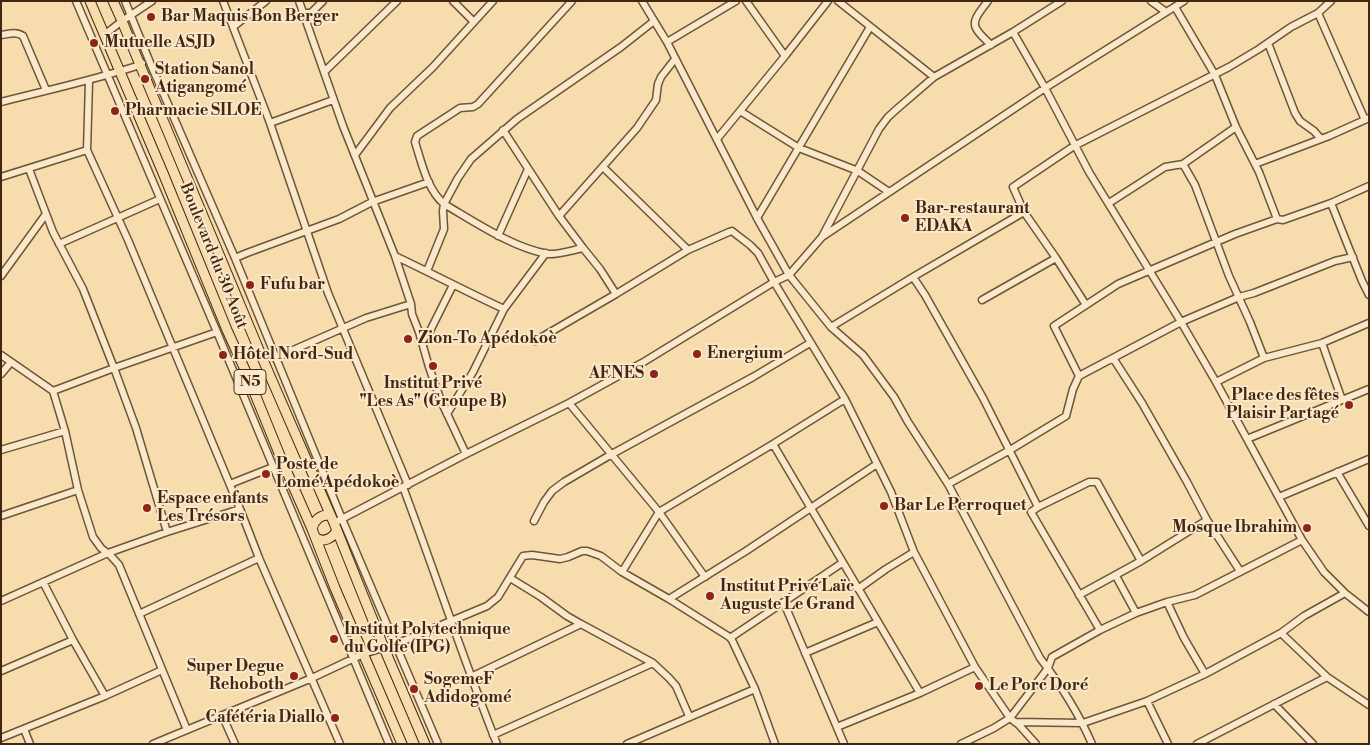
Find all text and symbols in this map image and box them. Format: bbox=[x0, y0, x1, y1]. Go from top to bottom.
place label: Bar Maquis Bon Berger bbox=[161, 7, 339, 27]
marker: Bar Maquis Bon Berger bbox=[145, 11, 157, 23]
place label: Mutuelle ASJD bbox=[104, 33, 215, 53]
marker: Mutuelle ASJD bbox=[88, 37, 100, 49]
place label: Station Sanol Atigangomé bbox=[155, 60, 254, 98]
marker: Station Sanol Atigangomé bbox=[139, 73, 151, 85]
place label: Pharmacie SILOE bbox=[125, 101, 261, 121]
marker: Pharmacie SILOE bbox=[109, 105, 121, 117]
street label: Boulevard du 30 Août bbox=[175, 180, 251, 332]
place label: Bar-restaurant EDAKA bbox=[915, 199, 1030, 237]
marker: Bar-restaurant EDAKA bbox=[899, 212, 911, 224]
place label: Fufu bar bbox=[260, 275, 325, 295]
marker: Fufu bar bbox=[244, 279, 256, 291]
place label: Zion-To Apédokoè bbox=[418, 329, 557, 349]
marker: Zion-To Apédokoè bbox=[402, 333, 414, 345]
place label: Energium bbox=[707, 344, 783, 364]
place label: Hôtel Nord-Sud bbox=[233, 345, 353, 365]
marker: Energium bbox=[691, 348, 703, 360]
marker: Hôtel Nord-Sud bbox=[217, 349, 229, 361]
marker: Institut Privé "Les As" (Groupe B) bbox=[427, 360, 439, 372]
place label: AFNES bbox=[588, 364, 644, 384]
marker: AFNES bbox=[648, 368, 660, 380]
road number: N5 bbox=[234, 370, 266, 394]
place label: Institut Privé "Les As" (Groupe B) bbox=[359, 374, 507, 412]
place label: Place des fêtes Plaisir Partagé bbox=[1226, 386, 1339, 424]
marker: Place des fêtes Plaisir Partagé bbox=[1343, 399, 1355, 411]
place label: Poste de Lomé Apédokoè bbox=[276, 455, 399, 493]
marker: Poste de Lomé Apédokoè bbox=[260, 468, 272, 480]
place label: Espace enfants Les Trésors bbox=[157, 489, 268, 527]
place label: Bar Le Perroquet bbox=[894, 496, 1027, 516]
marker: Bar Le Perroquet bbox=[878, 500, 890, 512]
marker: Espace enfants Les Trésors bbox=[141, 502, 153, 514]
place label: Mosque Ibrahim bbox=[1172, 518, 1297, 538]
marker: Mosque Ibrahim bbox=[1301, 522, 1313, 534]
place label: Institut Privé Laïc Auguste Le Grand bbox=[720, 577, 855, 615]
marker: Institut Privé Laïc Auguste Le Grand bbox=[704, 590, 716, 602]
place label: Institut Polytechnique du Golfe (IPG) bbox=[344, 620, 511, 658]
marker: Institut Polytechnique du Golfe (IPG) bbox=[328, 633, 340, 645]
place label: Super Degue Rehoboth bbox=[187, 657, 284, 695]
marker: Super Degue Rehoboth bbox=[288, 670, 300, 682]
place label: SogemeF Adidogomé bbox=[424, 670, 512, 708]
place label: Le Porc Doré bbox=[989, 676, 1088, 696]
marker: Le Porc Doré bbox=[973, 680, 985, 692]
marker: SogemeF Adidogomé bbox=[408, 683, 420, 695]
place label: Cafétéria Diallo bbox=[206, 708, 325, 728]
marker: Cafétéria Diallo bbox=[329, 712, 341, 724]

